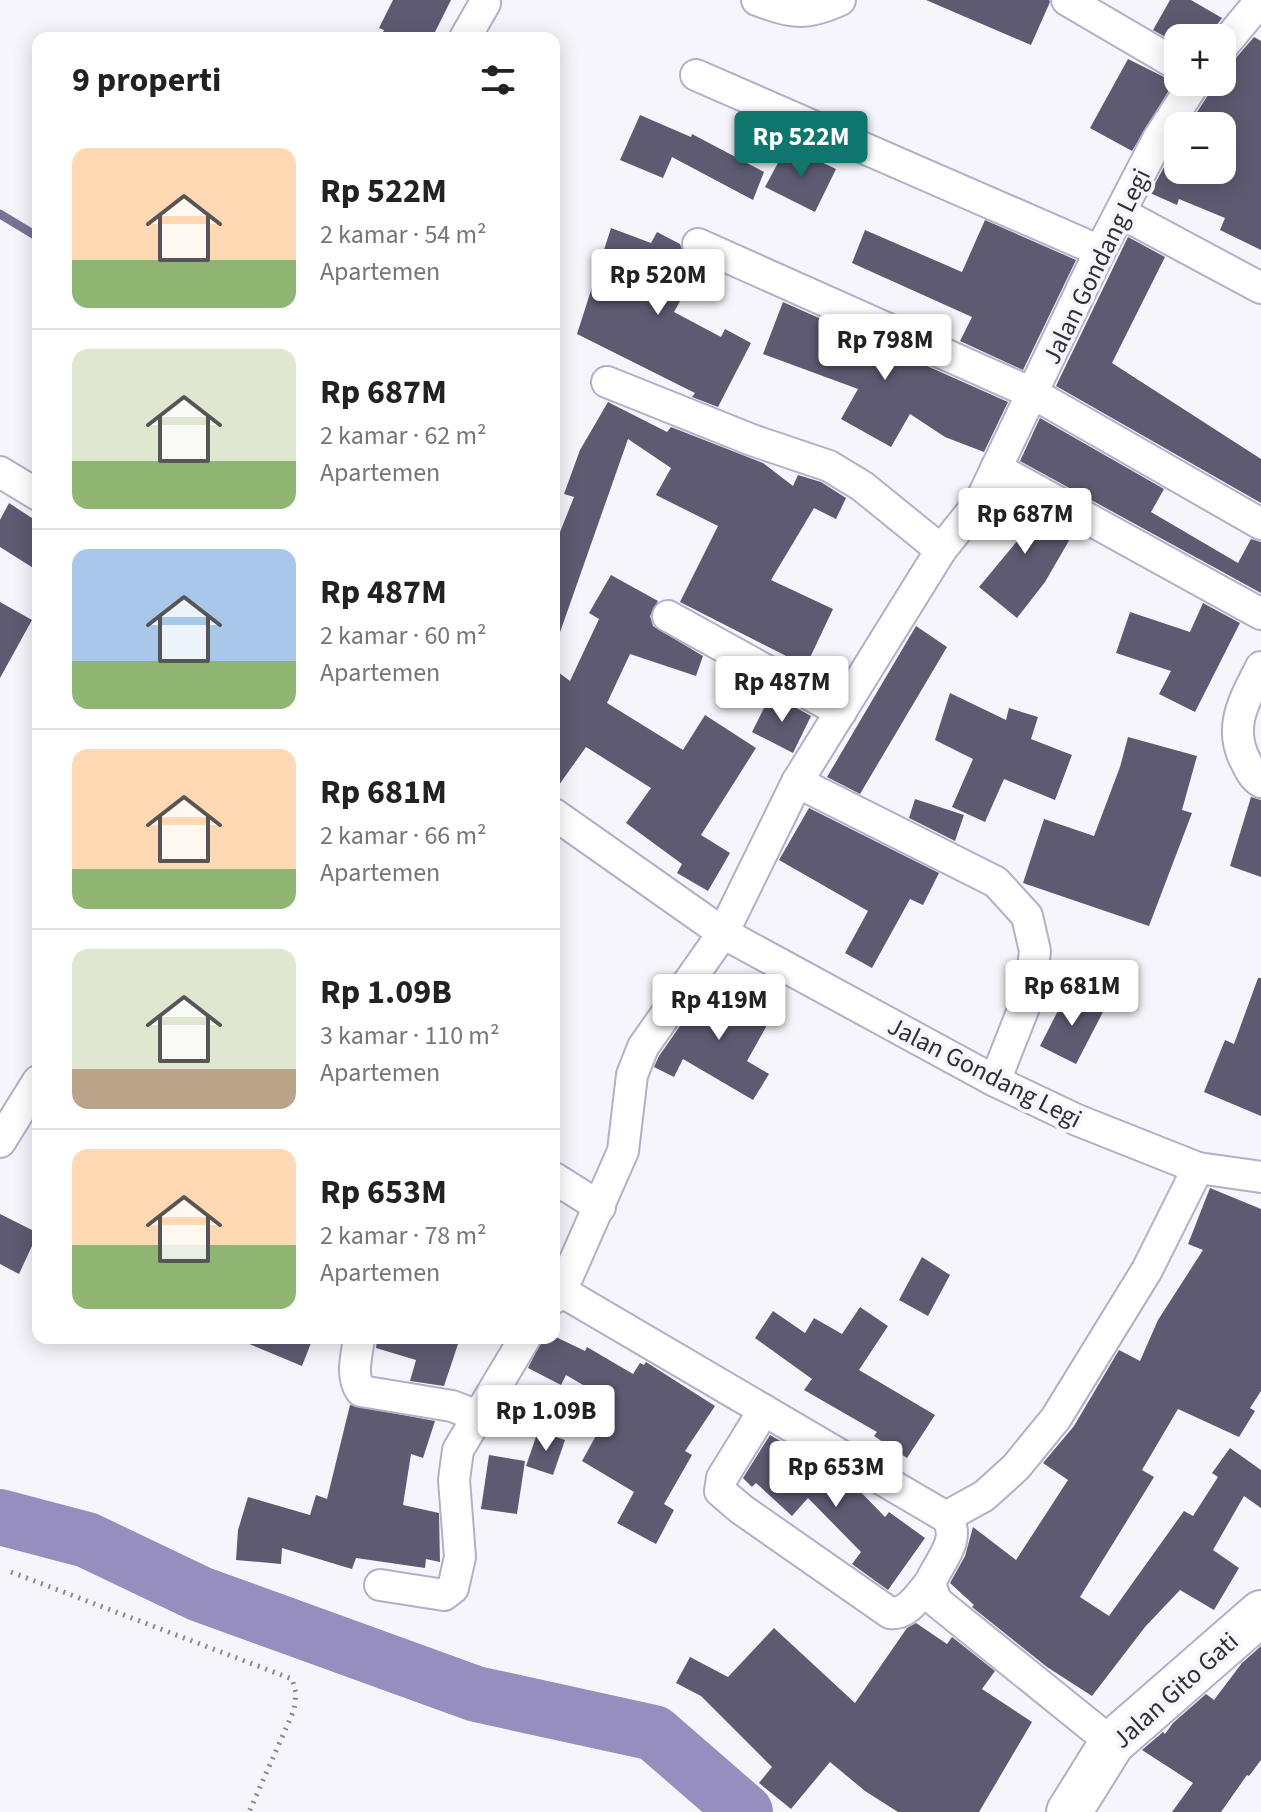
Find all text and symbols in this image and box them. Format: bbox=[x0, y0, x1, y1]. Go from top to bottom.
map controls bbox=[1164, 24, 1236, 184]
button: + bbox=[1164, 24, 1236, 96]
text: 9 properti bbox=[72, 56, 221, 105]
icon: filters bbox=[476, 58, 520, 102]
pin: Rp 522M bbox=[727, 111, 875, 179]
button: − bbox=[1164, 112, 1236, 184]
text: Rp 522M bbox=[752, 118, 850, 155]
street label: Jalan Gondang Legi bbox=[1033, 162, 1160, 370]
text: Rp 522M bbox=[320, 167, 447, 216]
icon: home bbox=[136, 180, 232, 276]
text: 2 kamar · 54 m² bbox=[320, 216, 487, 253]
pin: Rp 520M bbox=[584, 249, 732, 317]
text: Apartemen bbox=[320, 253, 440, 290]
text: Rp 520M bbox=[609, 256, 707, 293]
pin: Rp 798M bbox=[811, 314, 959, 382]
text: Rp 798M bbox=[836, 321, 934, 358]
text: Rp 687M bbox=[320, 368, 447, 417]
icon: home bbox=[136, 381, 232, 477]
text: 2 kamar · 62 m² bbox=[320, 417, 487, 454]
text: Apartemen bbox=[320, 454, 440, 491]
pin: Rp 687M bbox=[951, 488, 1099, 556]
text: Rp 687M bbox=[976, 495, 1074, 532]
text: Rp 487M bbox=[320, 568, 447, 617]
icon: home bbox=[136, 581, 232, 677]
text: 2 kamar · 60 m² bbox=[320, 617, 487, 654]
text: Apartemen bbox=[320, 654, 440, 691]
pin: Rp 487M bbox=[708, 656, 856, 724]
text: Rp 487M bbox=[733, 663, 831, 700]
text: Rp 681M bbox=[320, 768, 447, 817]
icon: home bbox=[136, 781, 232, 877]
text: 2 kamar · 66 m² bbox=[320, 817, 487, 854]
text: Apartemen bbox=[320, 854, 440, 891]
pin: Rp 681M bbox=[998, 960, 1146, 1028]
text: Rp 681M bbox=[1023, 967, 1121, 1004]
text: Rp 1.09B bbox=[320, 968, 452, 1017]
pin: Rp 419M bbox=[645, 974, 793, 1042]
icon: home bbox=[136, 981, 232, 1077]
text: Rp 419M bbox=[670, 981, 768, 1018]
street label: Jalan Gondang Legi bbox=[881, 1007, 1088, 1137]
text: 3 kamar · 110 m² bbox=[320, 1017, 499, 1054]
text: Apartemen bbox=[320, 1054, 440, 1091]
text: Rp 653M bbox=[320, 1168, 447, 1217]
icon: home bbox=[136, 1181, 232, 1277]
text: 2 kamar · 78 m² bbox=[320, 1217, 487, 1254]
text: Apartemen bbox=[320, 1254, 440, 1291]
pin: Rp 1.09B bbox=[463, 1385, 629, 1453]
text: Rp 1.09B bbox=[496, 1392, 596, 1429]
pin: Rp 653M bbox=[762, 1441, 910, 1509]
text: Rp 653M bbox=[787, 1448, 885, 1485]
street label: Jalan Gito Gati bbox=[1104, 1623, 1247, 1757]

